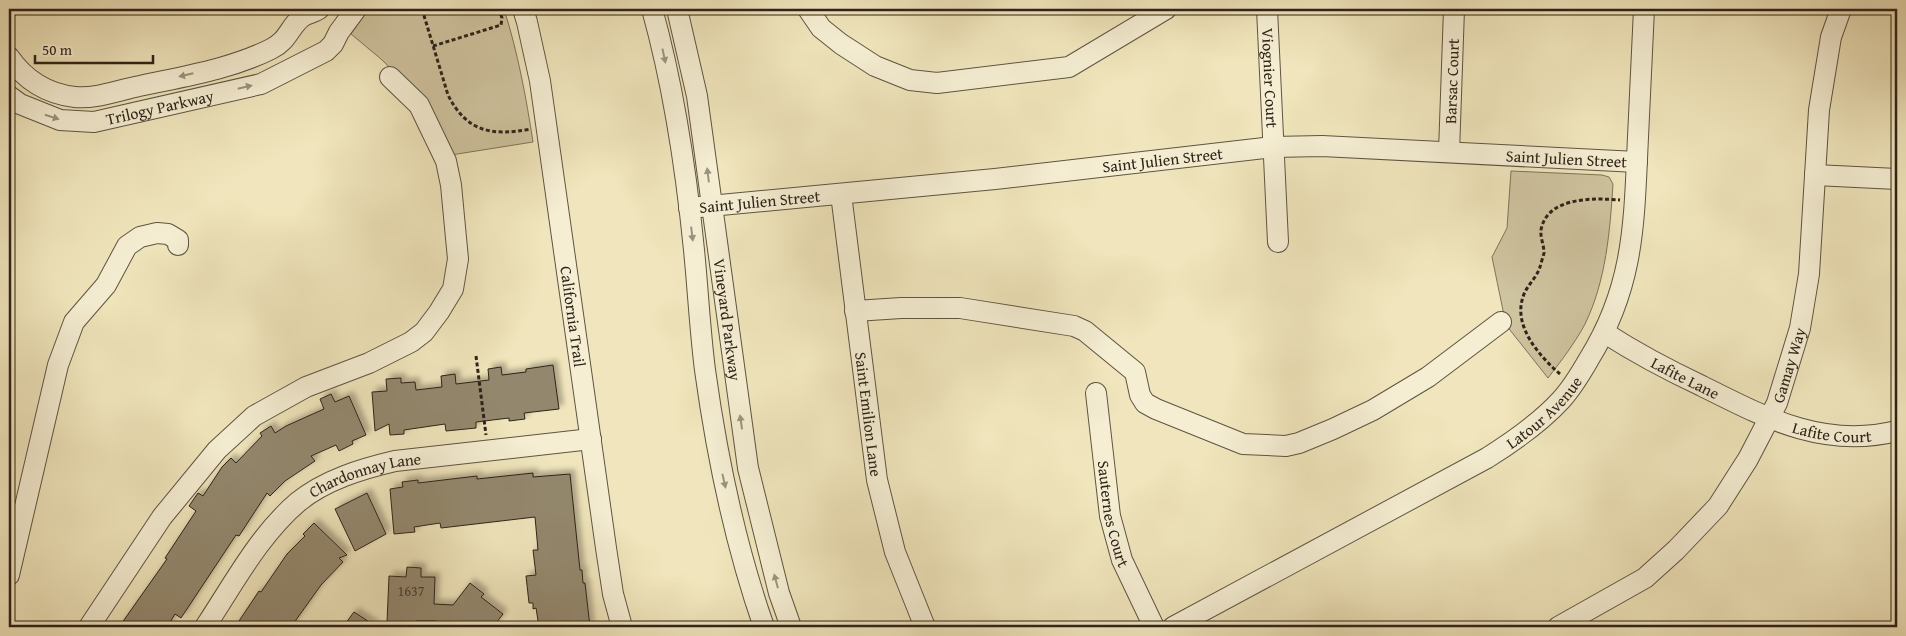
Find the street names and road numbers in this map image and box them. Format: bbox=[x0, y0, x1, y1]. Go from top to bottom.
street label: Viognier Court bbox=[1256, 27, 1285, 129]
street label: Barsac Court bbox=[1438, 38, 1465, 124]
street label: Trilogy Parkway bbox=[103, 83, 216, 131]
street label: Saint Julien Street bbox=[1101, 141, 1224, 179]
street label: Saint Julien Street bbox=[1505, 143, 1628, 173]
street label: Saint Julien Street bbox=[698, 184, 822, 219]
street label: Vineyard Parkway bbox=[707, 257, 748, 382]
street label: California Trail bbox=[554, 265, 592, 369]
street label: Gamay Way bbox=[1766, 324, 1812, 406]
street label: Saint Emilion Lane bbox=[849, 351, 888, 478]
street label: Lafite Lane bbox=[1647, 351, 1724, 405]
street label: Latour Avenue bbox=[1501, 371, 1588, 454]
street label: Lafite Court bbox=[1790, 415, 1873, 448]
street label: Chardonnay Lane bbox=[304, 446, 422, 503]
street label: Sauternes Court bbox=[1092, 459, 1136, 571]

